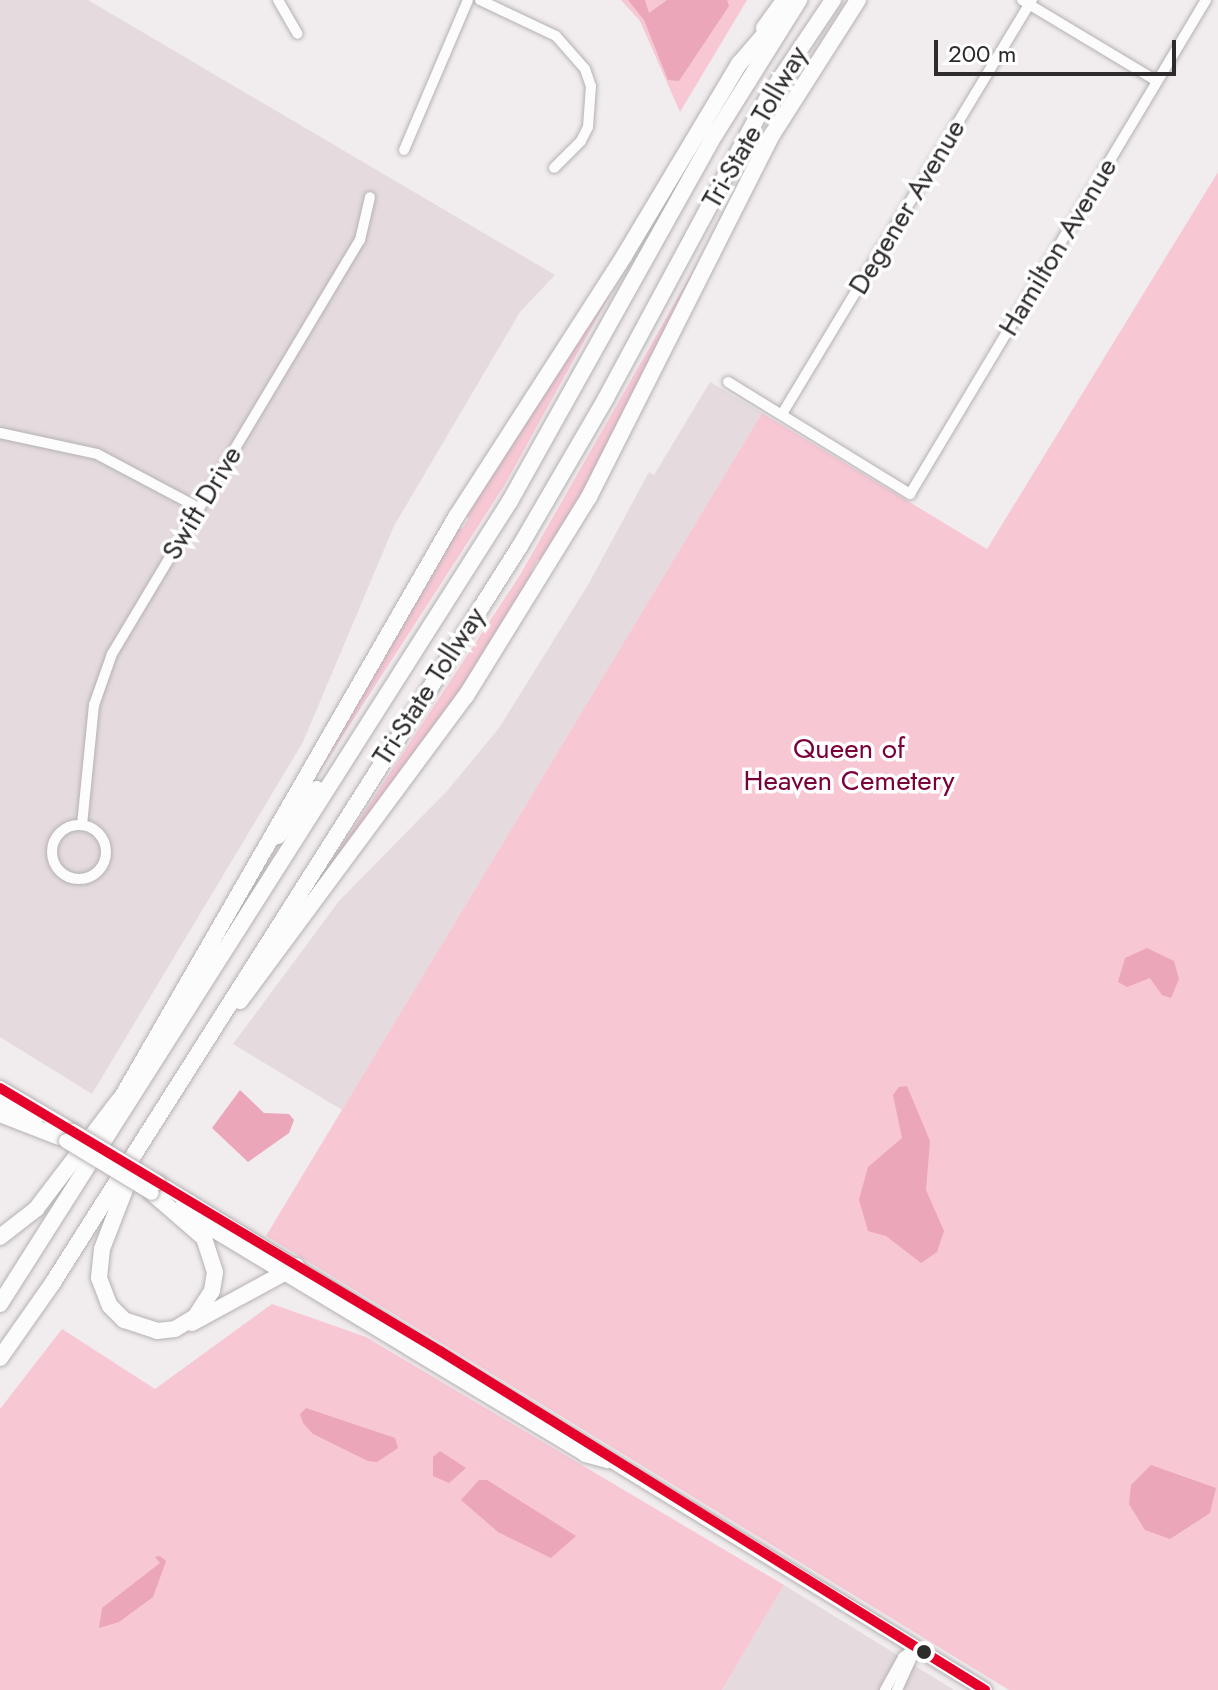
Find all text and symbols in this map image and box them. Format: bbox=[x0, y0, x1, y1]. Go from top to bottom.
scale bar bbox=[938, 24, 1180, 74]
text: 200 m bbox=[948, 36, 1016, 71]
street label: Tri-State Tollway bbox=[695, 40, 815, 214]
street label: Degener Avenue bbox=[842, 113, 972, 301]
street label: Hamilton Avenue bbox=[992, 152, 1124, 342]
street label: Swift Drive bbox=[155, 440, 249, 566]
street label: Tri-State Tollway bbox=[365, 601, 493, 771]
park label: Queen of Heaven Cemetery bbox=[744, 732, 954, 798]
unlabelled marker bbox=[916, 1644, 932, 1660]

